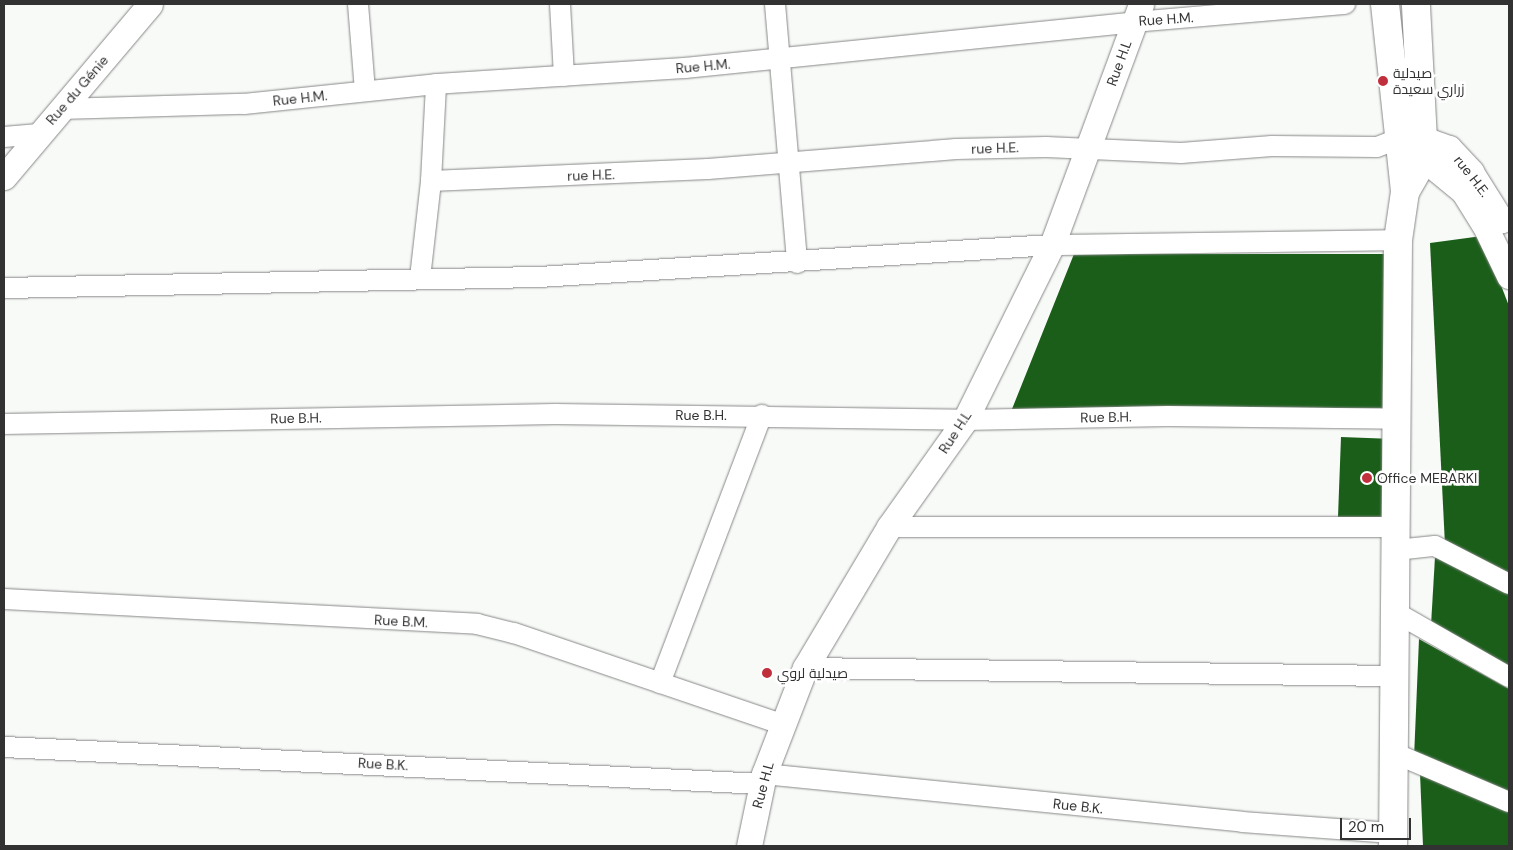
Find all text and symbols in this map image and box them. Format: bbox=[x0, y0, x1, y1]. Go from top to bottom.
street label: Rue H.M. bbox=[1138, 9, 1194, 29]
street label: Rue H.L bbox=[1103, 38, 1135, 88]
street label: Rue du Génie bbox=[42, 52, 112, 128]
street label: Rue H.M. bbox=[675, 55, 731, 77]
place label: صيدلية زراري سعيدة bbox=[1393, 65, 1464, 98]
marker: صيدلية زراري سعيدة bbox=[1377, 75, 1389, 87]
street label: Rue H.M. bbox=[272, 87, 328, 109]
street label: rue H.E. bbox=[971, 139, 1019, 157]
street label: rue H.E. bbox=[1451, 152, 1493, 200]
street label: rue H.E. bbox=[567, 166, 615, 184]
street label: Rue B.H. bbox=[675, 407, 727, 423]
street label: Rue H.L bbox=[935, 407, 975, 457]
street label: Rue B.H. bbox=[1080, 408, 1132, 426]
street label: Rue B.H. bbox=[270, 409, 322, 427]
place label: Office MEBARKI bbox=[1377, 470, 1477, 486]
marker: Office MEBARKI bbox=[1361, 472, 1373, 484]
street label: Rue B.M. bbox=[374, 611, 428, 631]
place label: صيدلية لروي bbox=[777, 665, 848, 681]
marker: صيدلية لروي bbox=[761, 667, 773, 679]
street label: Rue B.K. bbox=[358, 754, 408, 774]
street label: Rue H.L bbox=[749, 760, 777, 810]
street label: Rue B.K. bbox=[1052, 795, 1104, 817]
scale bar bbox=[1343, 808, 1414, 840]
text: 20 m bbox=[1348, 817, 1384, 837]

